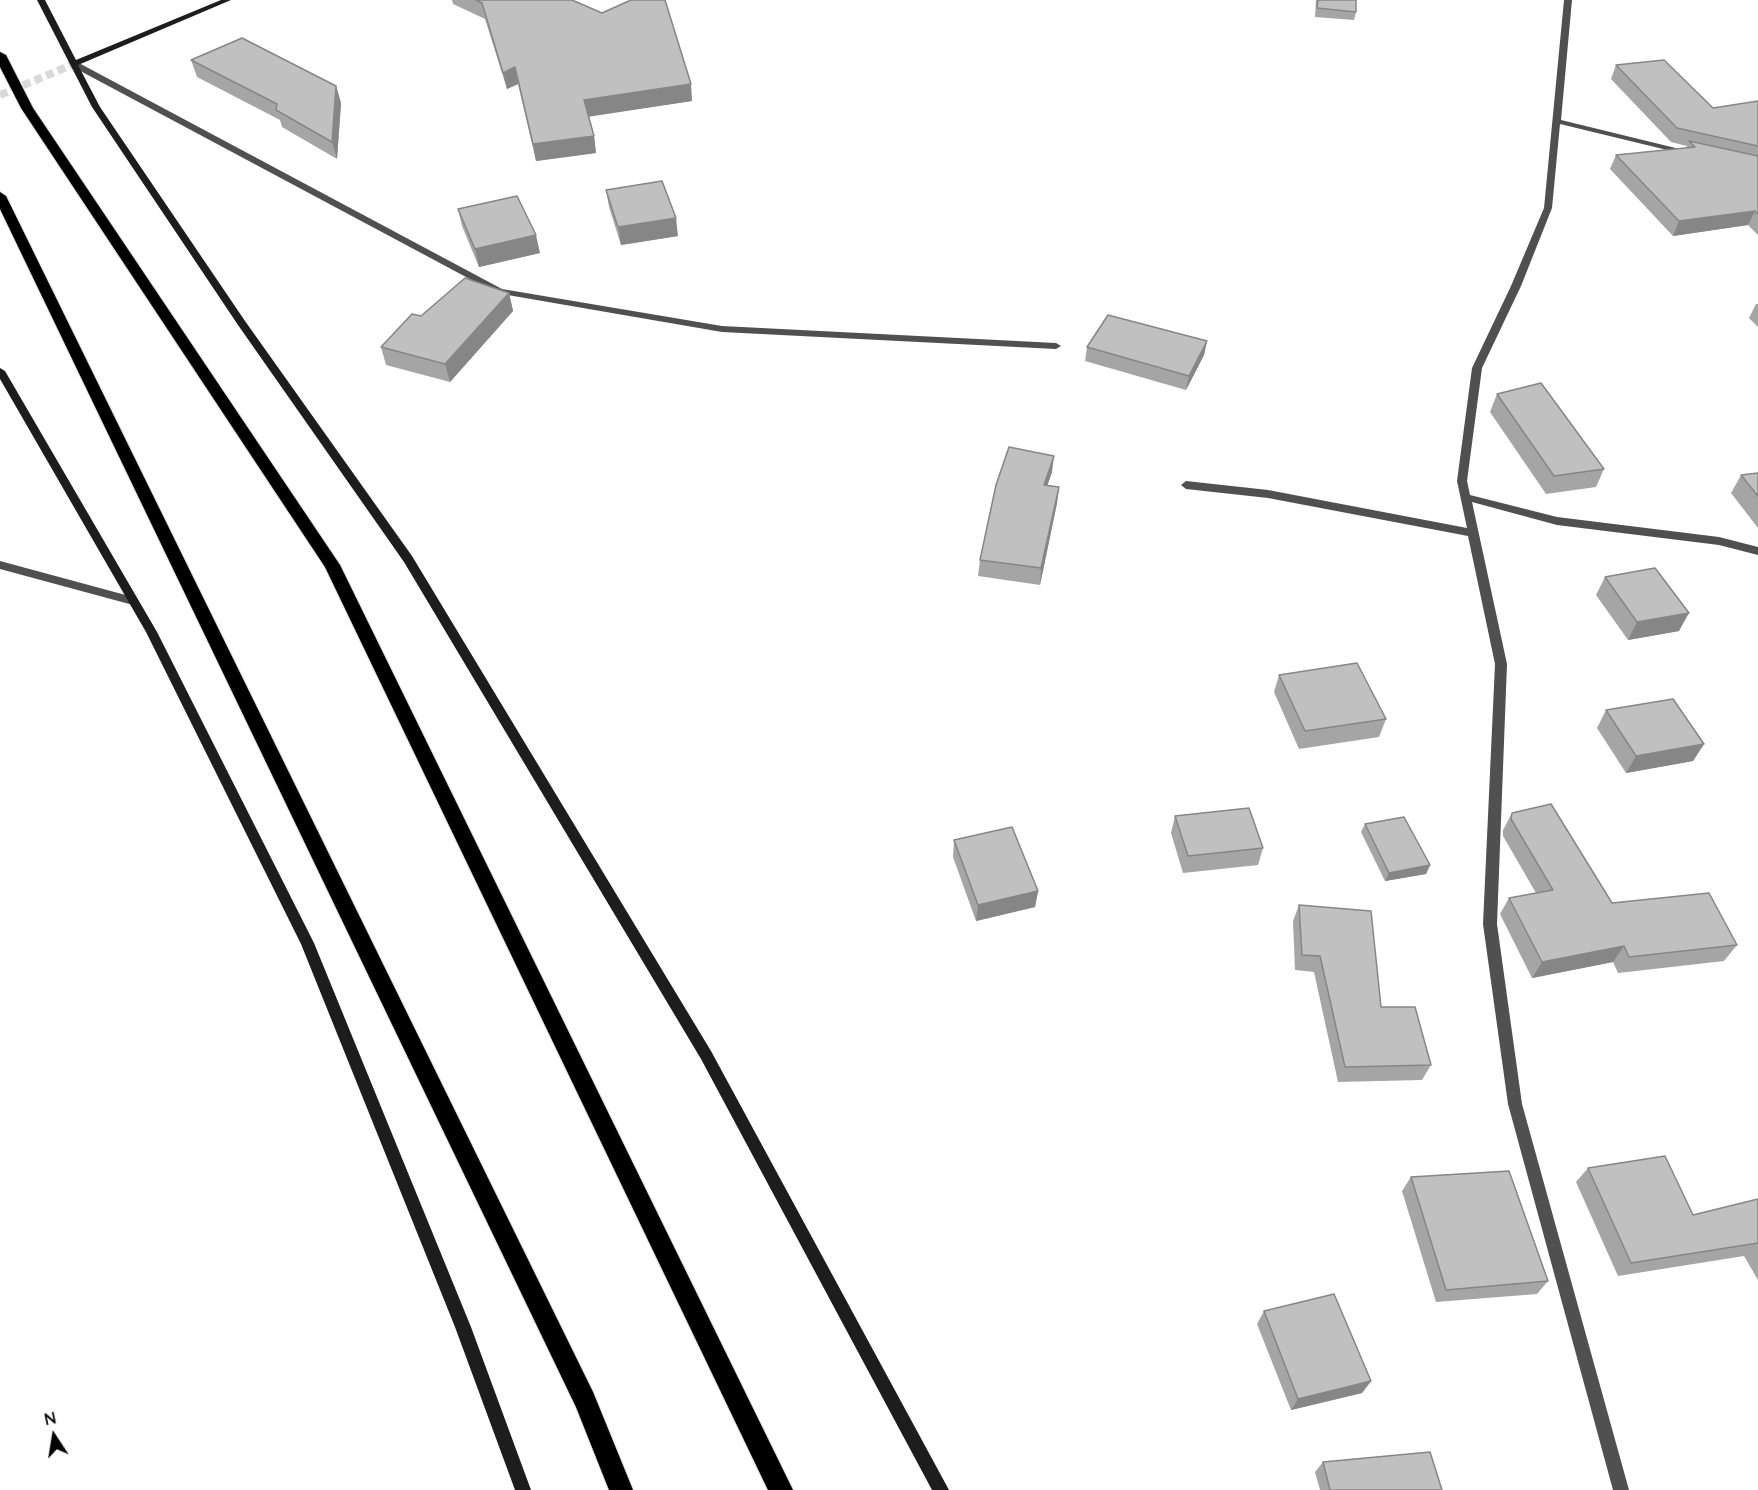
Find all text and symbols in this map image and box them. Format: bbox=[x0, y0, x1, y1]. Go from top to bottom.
north arrow bbox=[24, 1406, 84, 1466]
text: N bbox=[42, 1407, 58, 1429]

